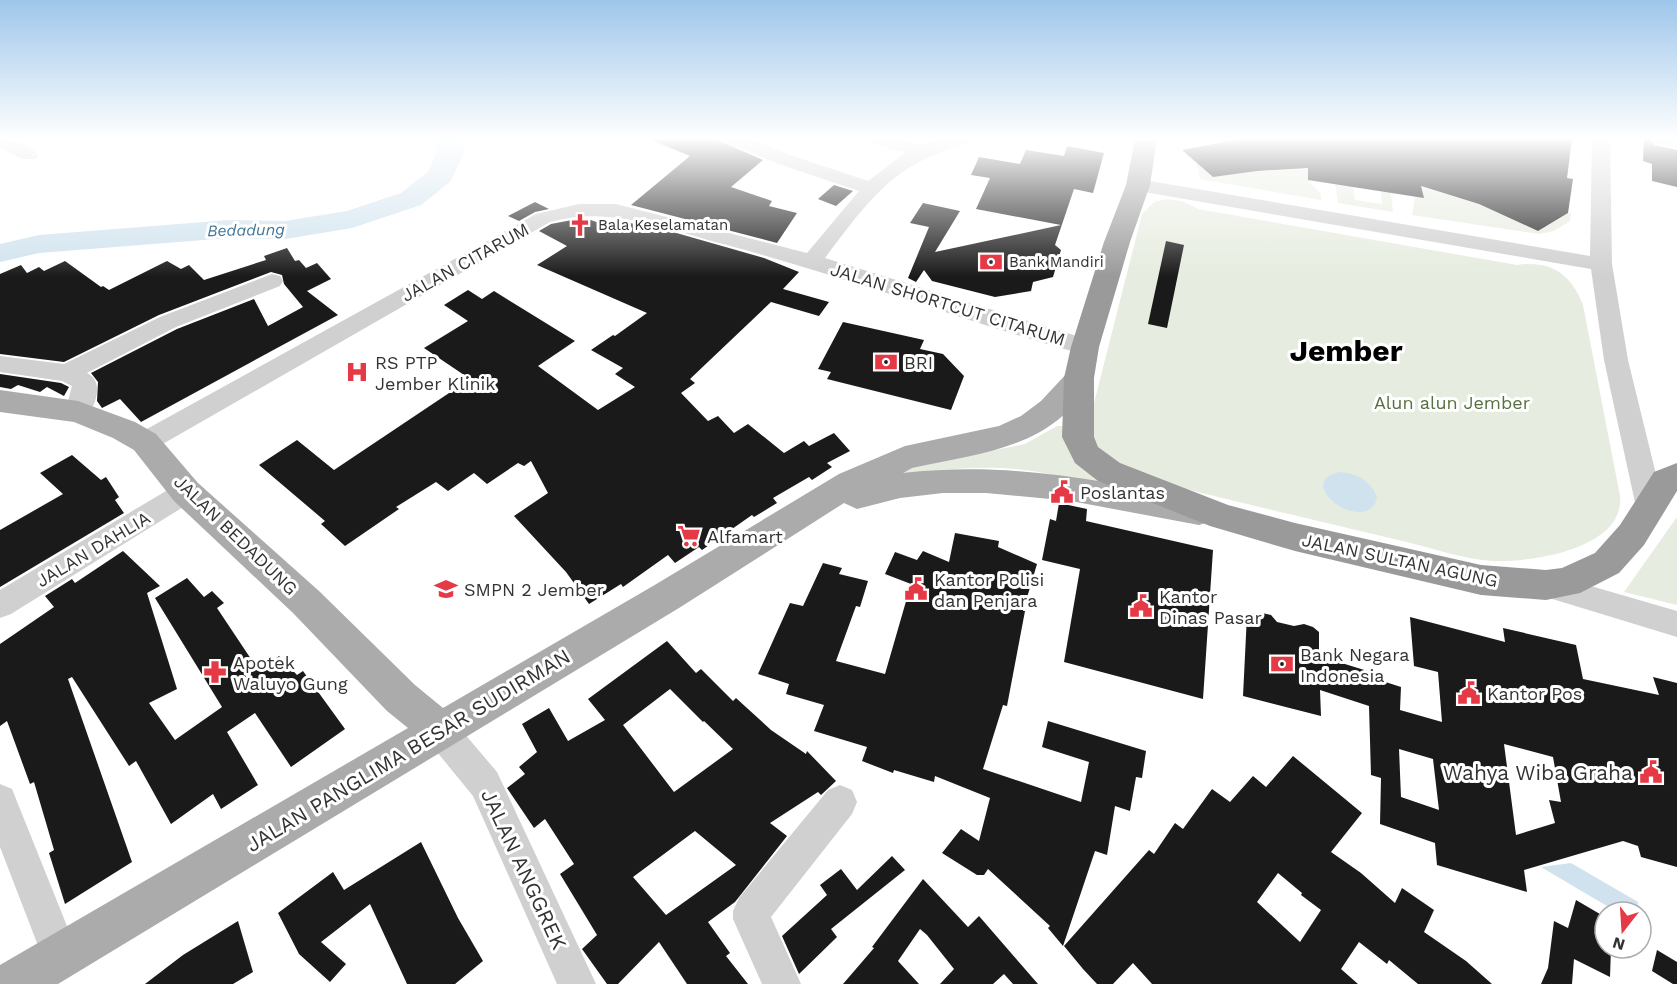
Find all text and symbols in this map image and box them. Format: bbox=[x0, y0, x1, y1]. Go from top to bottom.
church icon: Bala Keselamatan bbox=[567, 212, 593, 238]
place label: Bala Keselamatan bbox=[598, 216, 728, 234]
street label: JALAN CITARUM bbox=[398, 218, 532, 306]
water label: Bedadung bbox=[207, 220, 285, 240]
bank icon: Bank Mandiri bbox=[978, 249, 1004, 275]
place label: Bank Mandiri bbox=[1009, 253, 1104, 271]
street label: JALAN SHORTCUT CITARUM bbox=[828, 258, 1068, 350]
district label: Jember bbox=[1289, 333, 1403, 368]
bank icon: BRI bbox=[873, 349, 899, 375]
place label: RS PTP Jember Klinik bbox=[375, 352, 496, 394]
place label: BRI bbox=[904, 352, 933, 373]
hospital icon: RS PTP Jember Klinik bbox=[344, 359, 370, 385]
park label: Alun alun Jember bbox=[1374, 392, 1530, 413]
street label: JALAN BEDADUNG bbox=[170, 471, 302, 599]
public building icon: Poslantas bbox=[1049, 479, 1075, 505]
place label: Poslantas bbox=[1080, 482, 1165, 503]
street label: JALAN DAHLIA bbox=[32, 507, 154, 591]
supermarket icon: Alfamart bbox=[676, 523, 702, 549]
place label: Alfamart bbox=[707, 526, 783, 547]
street label: JALAN SULTAN AGUNG bbox=[1300, 529, 1500, 591]
place label: Kantor Polisi dan Penjara bbox=[934, 569, 1044, 611]
school or university icon: SMPN 2 Jember bbox=[433, 576, 459, 602]
public building icon: Kantor Polisi dan Penjara bbox=[903, 576, 929, 602]
place label: SMPN 2 Jember bbox=[464, 579, 604, 600]
place label: Kantor Dinas Pasar bbox=[1159, 586, 1262, 628]
public building icon: Kantor Dinas Pasar bbox=[1128, 593, 1154, 619]
street label: JALAN PANGLIMA BESAR SUDIRMAN bbox=[241, 643, 575, 857]
place label: Bank Negara Indonesia bbox=[1300, 644, 1410, 686]
bank icon: Bank Negara Indonesia bbox=[1269, 651, 1295, 677]
place label: Apotek Waluyo Gung bbox=[233, 652, 348, 694]
pharmacy icon: Apotek Waluyo Gung bbox=[202, 659, 228, 685]
public building icon: Kantor Pos bbox=[1456, 680, 1482, 706]
place label: Kantor Pos bbox=[1487, 683, 1582, 704]
public building icon: Wahya Wiba Graha bbox=[1638, 759, 1664, 785]
place label: Wahya Wiba Graha bbox=[1443, 760, 1633, 785]
street label: JALAN ANGGREK bbox=[476, 785, 572, 953]
north arrow bbox=[1593, 900, 1653, 960]
text: N bbox=[1610, 933, 1627, 955]

